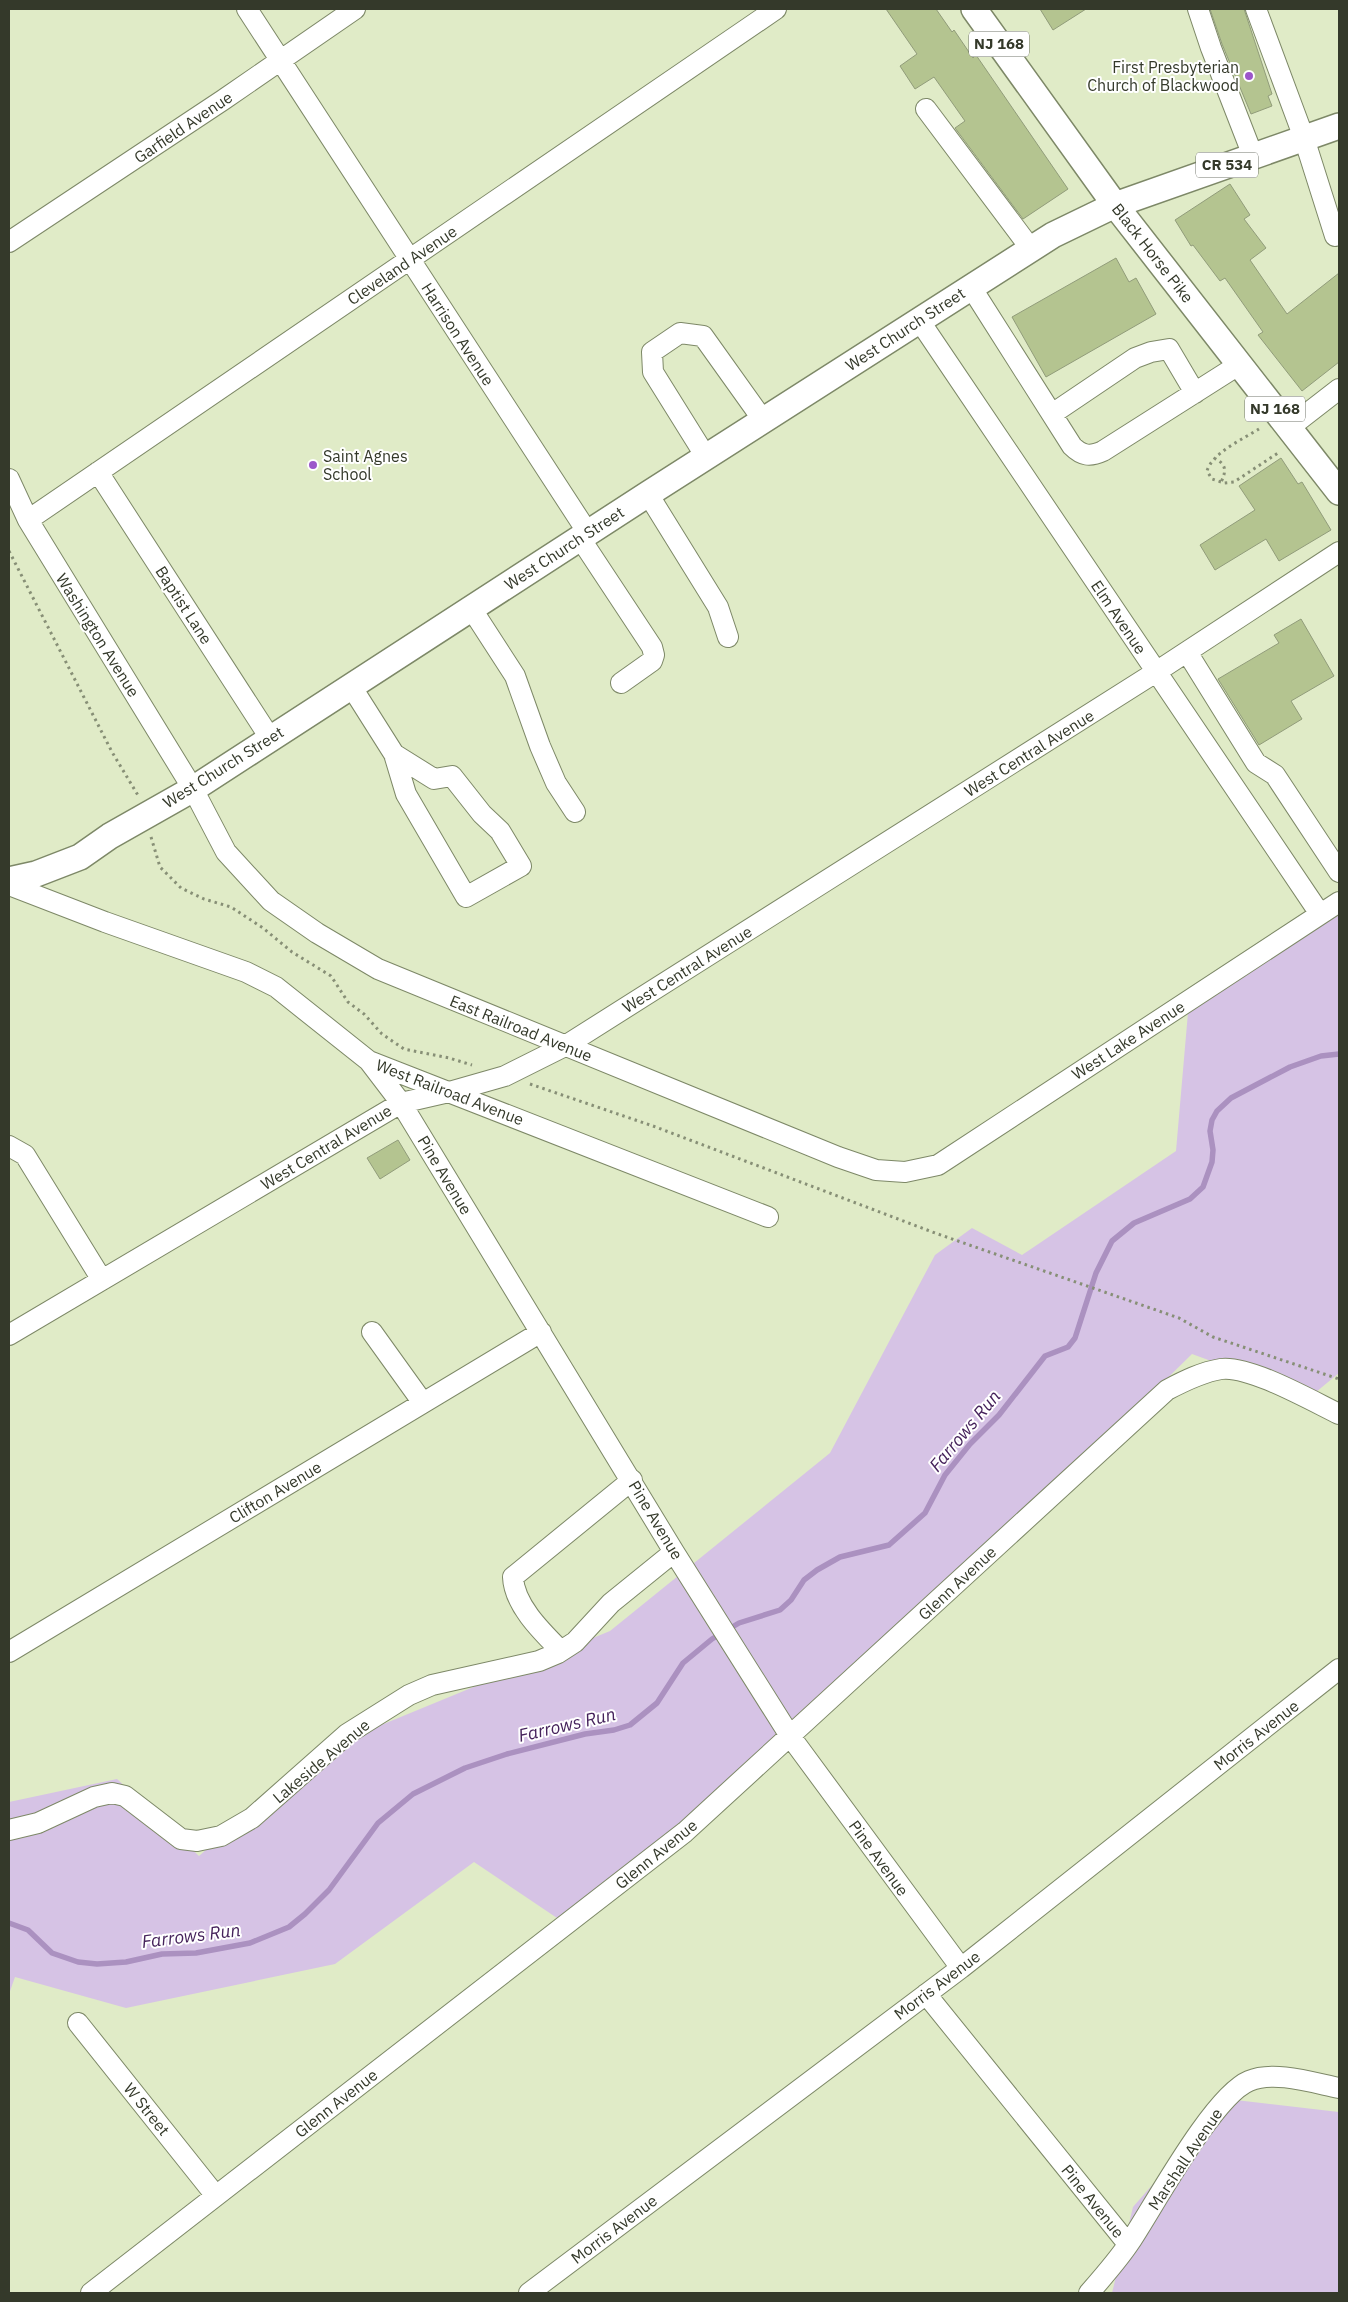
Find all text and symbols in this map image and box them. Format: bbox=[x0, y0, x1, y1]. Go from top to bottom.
road number: NJ 168 bbox=[969, 32, 1029, 56]
place label: First Presbyterian Church of Blackwood bbox=[1087, 57, 1239, 95]
marker: First Presbyterian Church of Blackwood bbox=[1243, 70, 1255, 82]
street label: Garfield Avenue bbox=[130, 87, 236, 167]
road number: CR 534 bbox=[1196, 152, 1258, 178]
street label: Black Horse Pike bbox=[1108, 199, 1198, 307]
street label: Cleveland Avenue bbox=[343, 221, 461, 309]
street label: Harrison Avenue bbox=[417, 279, 499, 389]
street label: West Church Street bbox=[841, 283, 969, 375]
road number: NJ 168 bbox=[1245, 396, 1305, 422]
place label: Saint Agnes School bbox=[323, 446, 408, 484]
marker: Saint Agnes School bbox=[307, 459, 319, 471]
street label: West Church Street bbox=[500, 502, 628, 594]
street label: Baptist Lane bbox=[151, 562, 217, 648]
street label: Washington Avenue bbox=[52, 570, 144, 701]
street label: Elm Avenue bbox=[1087, 576, 1151, 658]
street label: West Central Avenue bbox=[960, 705, 1098, 801]
street label: West Church Street bbox=[159, 722, 287, 812]
street label: West Central Avenue bbox=[618, 921, 756, 1017]
street label: East Railroad Avenue bbox=[447, 990, 595, 1066]
street label: West Lake Avenue bbox=[1068, 996, 1188, 1084]
street label: West Railroad Avenue bbox=[373, 1055, 527, 1129]
street label: West Central Avenue bbox=[257, 1100, 395, 1194]
street label: Pine Avenue bbox=[414, 1132, 477, 1218]
water label: Farrows Run bbox=[924, 1385, 1005, 1476]
street label: Clifton Avenue bbox=[225, 1456, 325, 1527]
street label: Pine Avenue bbox=[625, 1477, 688, 1563]
street label: Glenn Avenue bbox=[914, 1542, 1000, 1624]
street label: Morris Avenue bbox=[1209, 1695, 1303, 1774]
water label: Farrows Run bbox=[516, 1702, 618, 1747]
street label: Lakeside Avenue bbox=[268, 1714, 374, 1807]
street label: Glenn Avenue bbox=[611, 1815, 701, 1893]
street label: Pine Avenue bbox=[845, 1816, 913, 1900]
water label: Farrows Run bbox=[140, 1918, 242, 1953]
street label: Morris Avenue bbox=[890, 1946, 984, 2024]
street label: Glenn Avenue bbox=[291, 2064, 382, 2142]
street label: W Street bbox=[120, 2079, 174, 2139]
street label: Marshall Avenue bbox=[1144, 2104, 1227, 2214]
street label: Pine Avenue bbox=[1057, 2160, 1129, 2242]
street label: Morris Avenue bbox=[567, 2190, 661, 2268]

